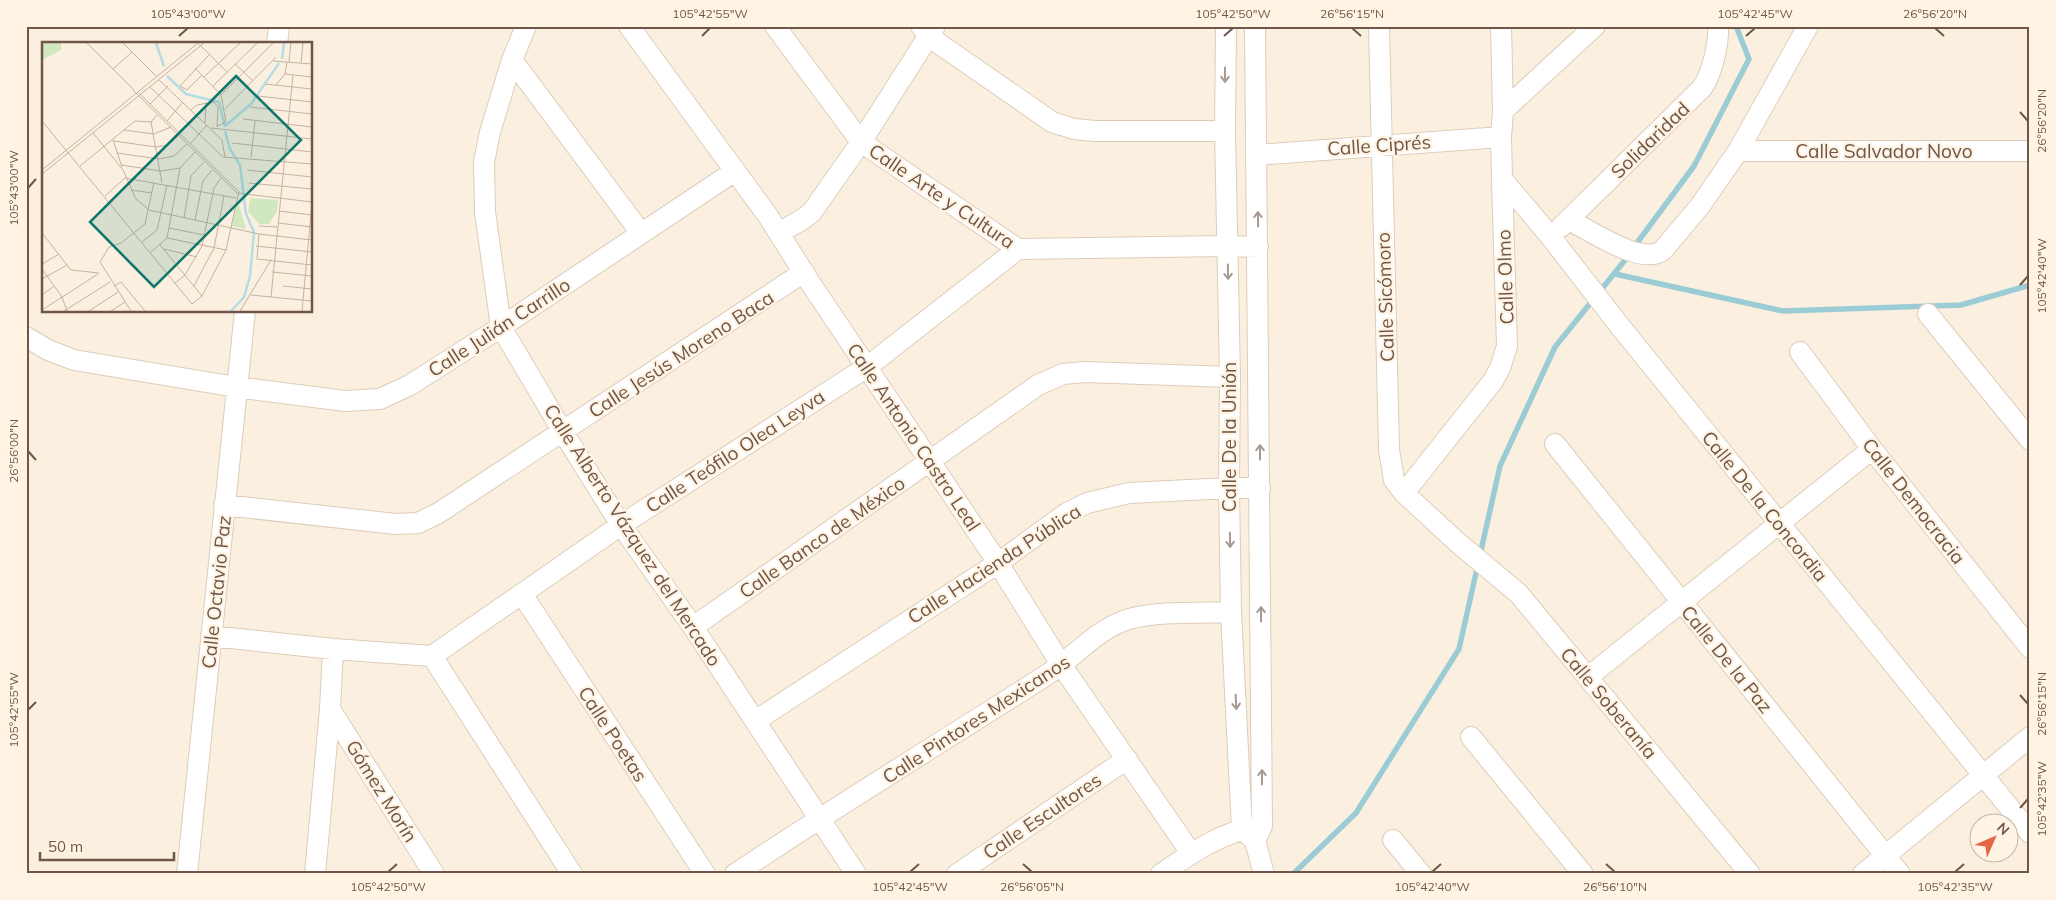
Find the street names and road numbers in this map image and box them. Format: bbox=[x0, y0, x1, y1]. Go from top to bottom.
street label: Solidaridad bbox=[1606, 97, 1694, 183]
street label: Calle Ciprés bbox=[1326, 129, 1432, 161]
street label: Calle Arte y Cultura bbox=[865, 138, 1019, 254]
street label: Calle Salvador Novo bbox=[1795, 139, 1973, 163]
street label: Calle Olmo bbox=[1491, 229, 1519, 325]
street label: Calle Sicómoro bbox=[1371, 232, 1399, 362]
street label: Calle Julián Carrillo bbox=[423, 272, 575, 382]
street label: Calle Jesús Moreno Baca bbox=[584, 285, 778, 423]
street label: Calle Antonio Castro Leal bbox=[842, 338, 986, 536]
street label: Calle De la Unión bbox=[1217, 362, 1241, 512]
street label: Calle Teófilo Olea Leyva bbox=[641, 384, 829, 518]
street label: Calle Alberto Vázquez del Mercado bbox=[539, 399, 727, 671]
street label: Calle De la Concordia bbox=[1697, 426, 1833, 586]
street label: Calle Democracia bbox=[1857, 433, 1971, 569]
street label: Calle Banco de México bbox=[734, 471, 910, 603]
street label: Calle Hacienda Pública bbox=[903, 499, 1085, 629]
street label: Calle Octavio Paz bbox=[196, 514, 236, 670]
street label: Calle De la Paz bbox=[1676, 600, 1778, 718]
street label: Calle Soberanía bbox=[1555, 642, 1663, 764]
street label: Calle Pintores Mexicanos bbox=[878, 649, 1074, 789]
street label: Calle Poetas bbox=[573, 682, 653, 786]
street label: Gómez Morín bbox=[341, 735, 423, 847]
street label: Calle Escultores bbox=[978, 768, 1106, 864]

